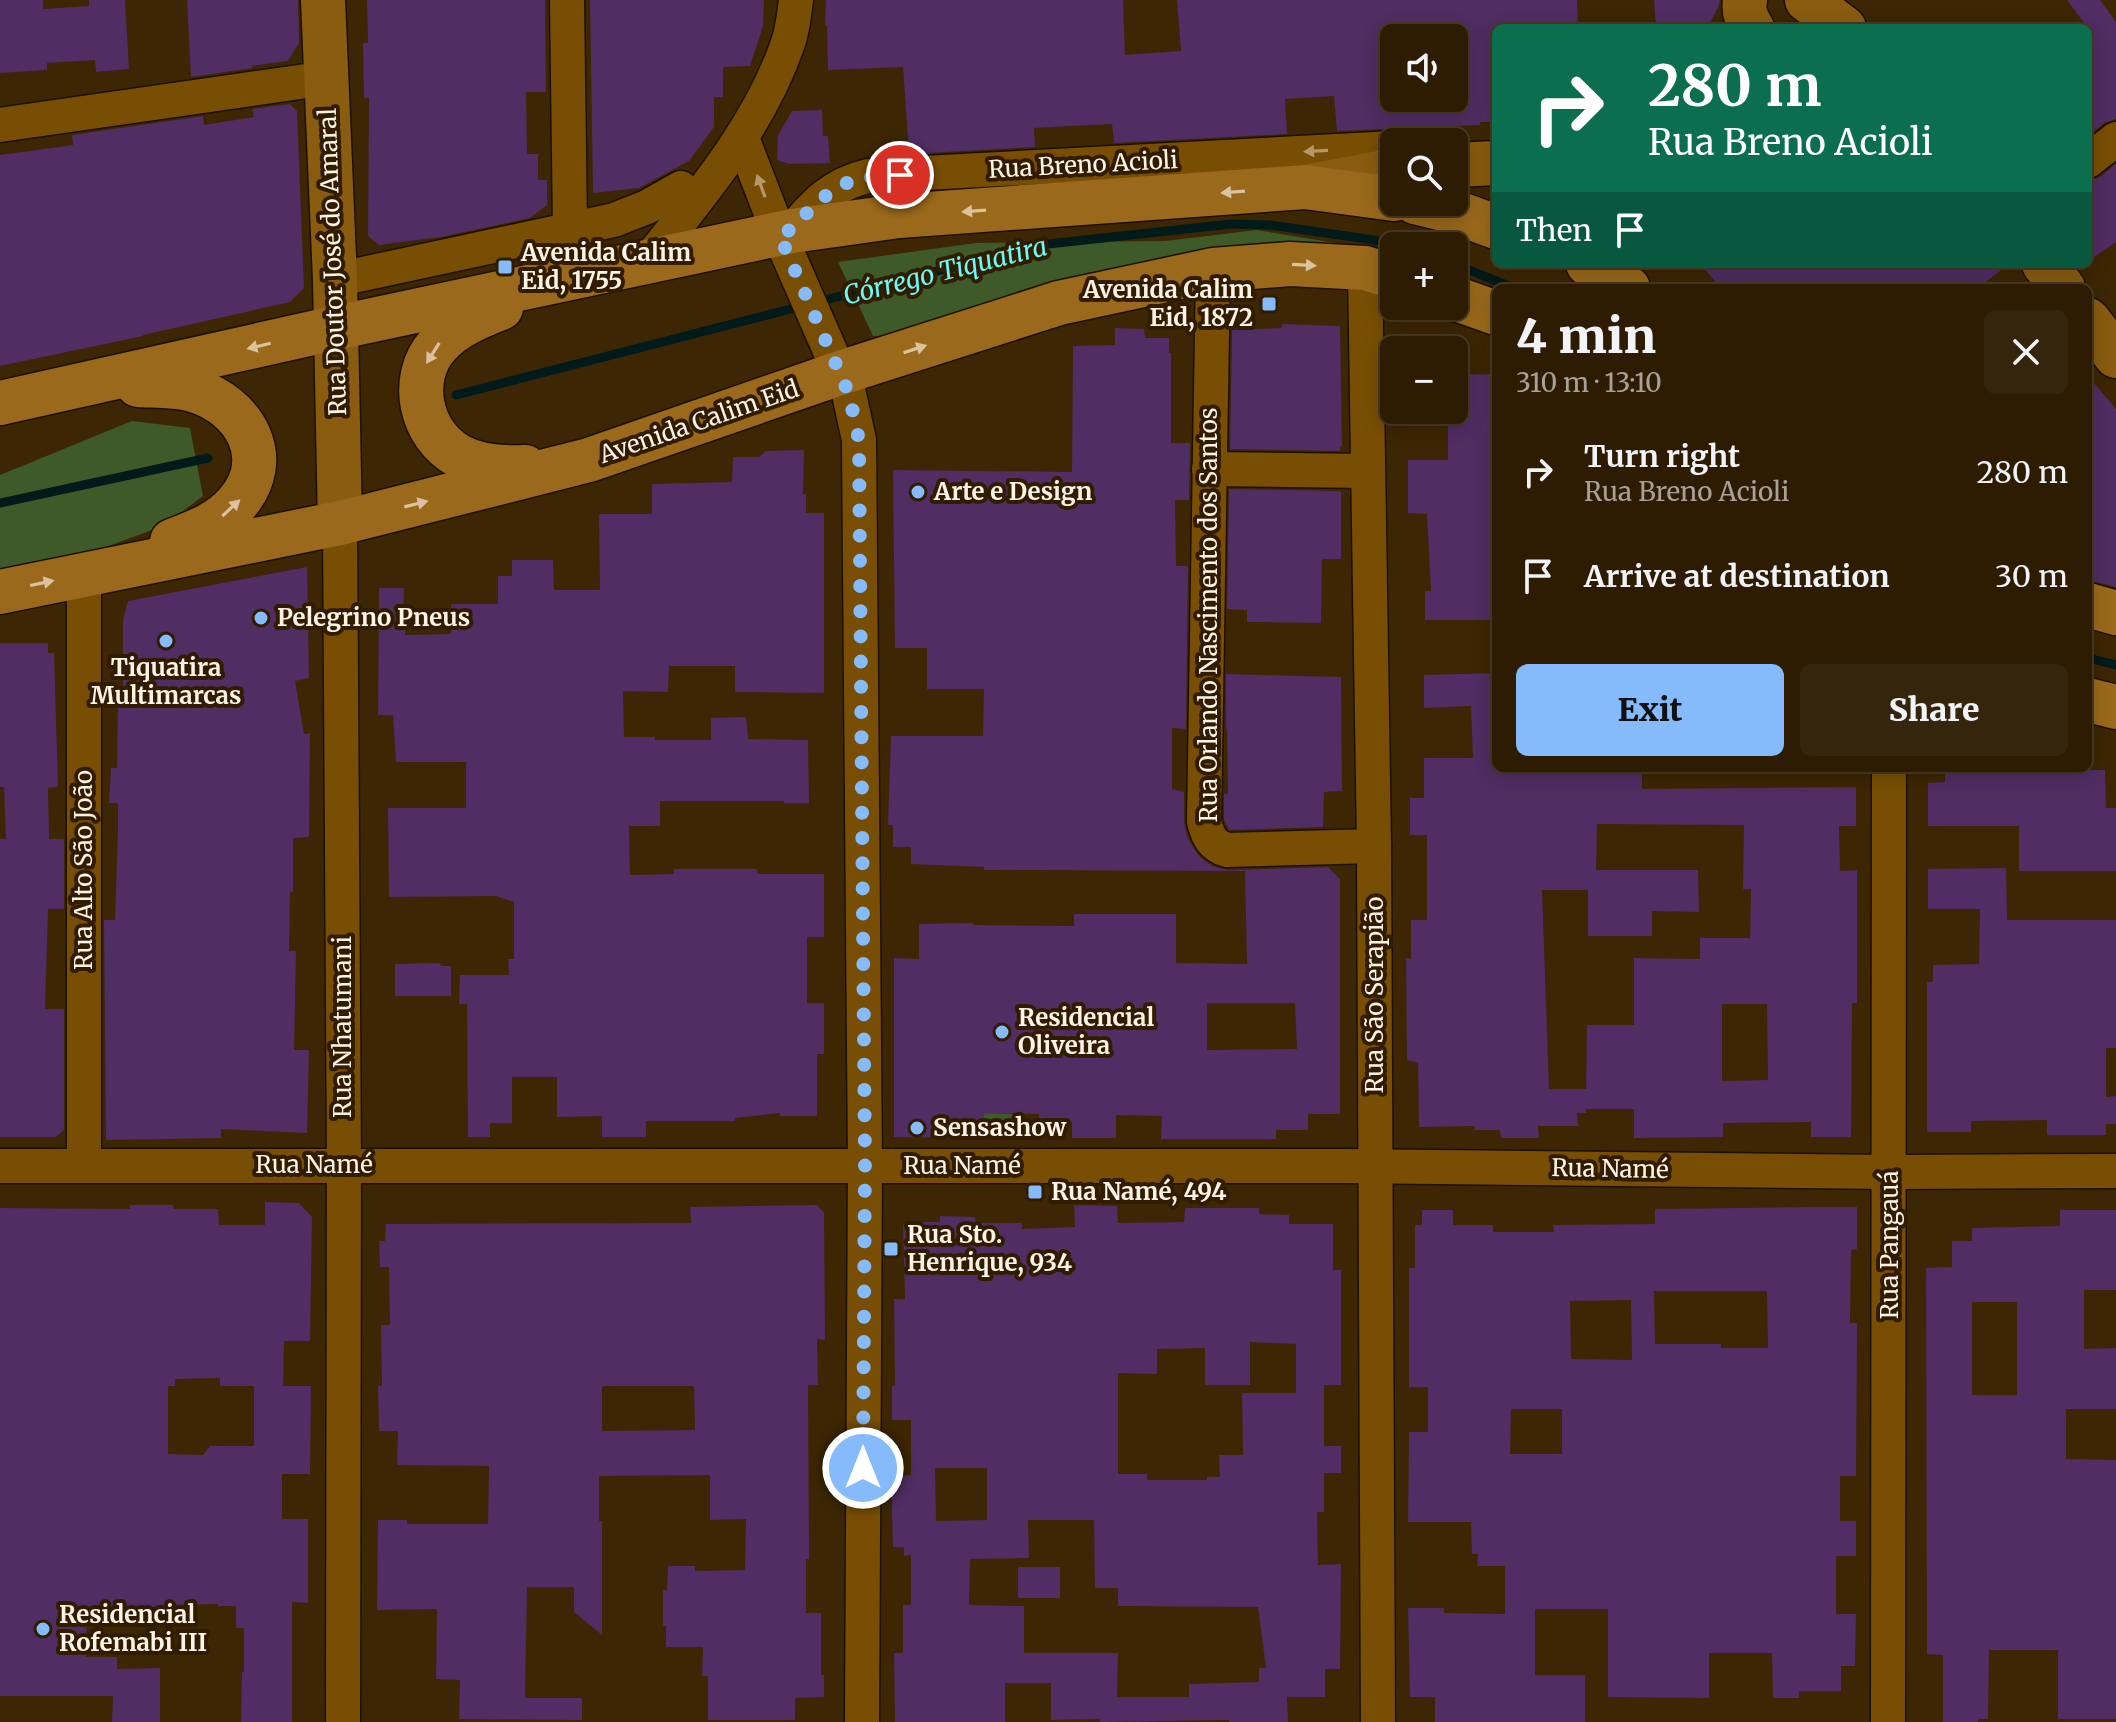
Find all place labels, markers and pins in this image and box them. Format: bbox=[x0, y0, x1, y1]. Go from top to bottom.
pin bbox=[866, 141, 934, 209]
place label: Avenida Calim Eid, 1755 bbox=[520, 237, 691, 296]
marker: Avenida Calim Eid, 1755 bbox=[496, 258, 514, 276]
place label: Avenida Calim Eid, 1872 bbox=[1082, 274, 1253, 333]
marker: Avenida Calim Eid, 1872 bbox=[1260, 295, 1278, 313]
place label: Arte e Design bbox=[933, 476, 1092, 507]
marker: Arte e Design bbox=[909, 483, 927, 501]
place label: Pelegrino Pneus bbox=[277, 602, 470, 633]
marker: Pelegrino Pneus bbox=[252, 609, 270, 627]
marker: Tiquatira Multimarcas bbox=[157, 632, 175, 650]
place label: Tiquatira Multimarcas bbox=[91, 652, 241, 711]
place label: Residencial Oliveira bbox=[1018, 1002, 1154, 1061]
marker: Residencial Oliveira bbox=[993, 1023, 1011, 1041]
place label: Sensashow bbox=[933, 1112, 1067, 1143]
marker: Sensashow bbox=[908, 1119, 926, 1137]
place label: Rua Namé, 494 bbox=[1051, 1176, 1227, 1207]
marker: Rua Namé, 494 bbox=[1026, 1183, 1044, 1201]
place label: Rua Sto. Henrique, 934 bbox=[907, 1219, 1072, 1278]
marker: Rua Sto. Henrique, 934 bbox=[882, 1240, 900, 1258]
place label: Residencial Rofemabi III bbox=[59, 1599, 207, 1658]
marker: Residencial Rofemabi III bbox=[34, 1620, 52, 1638]

